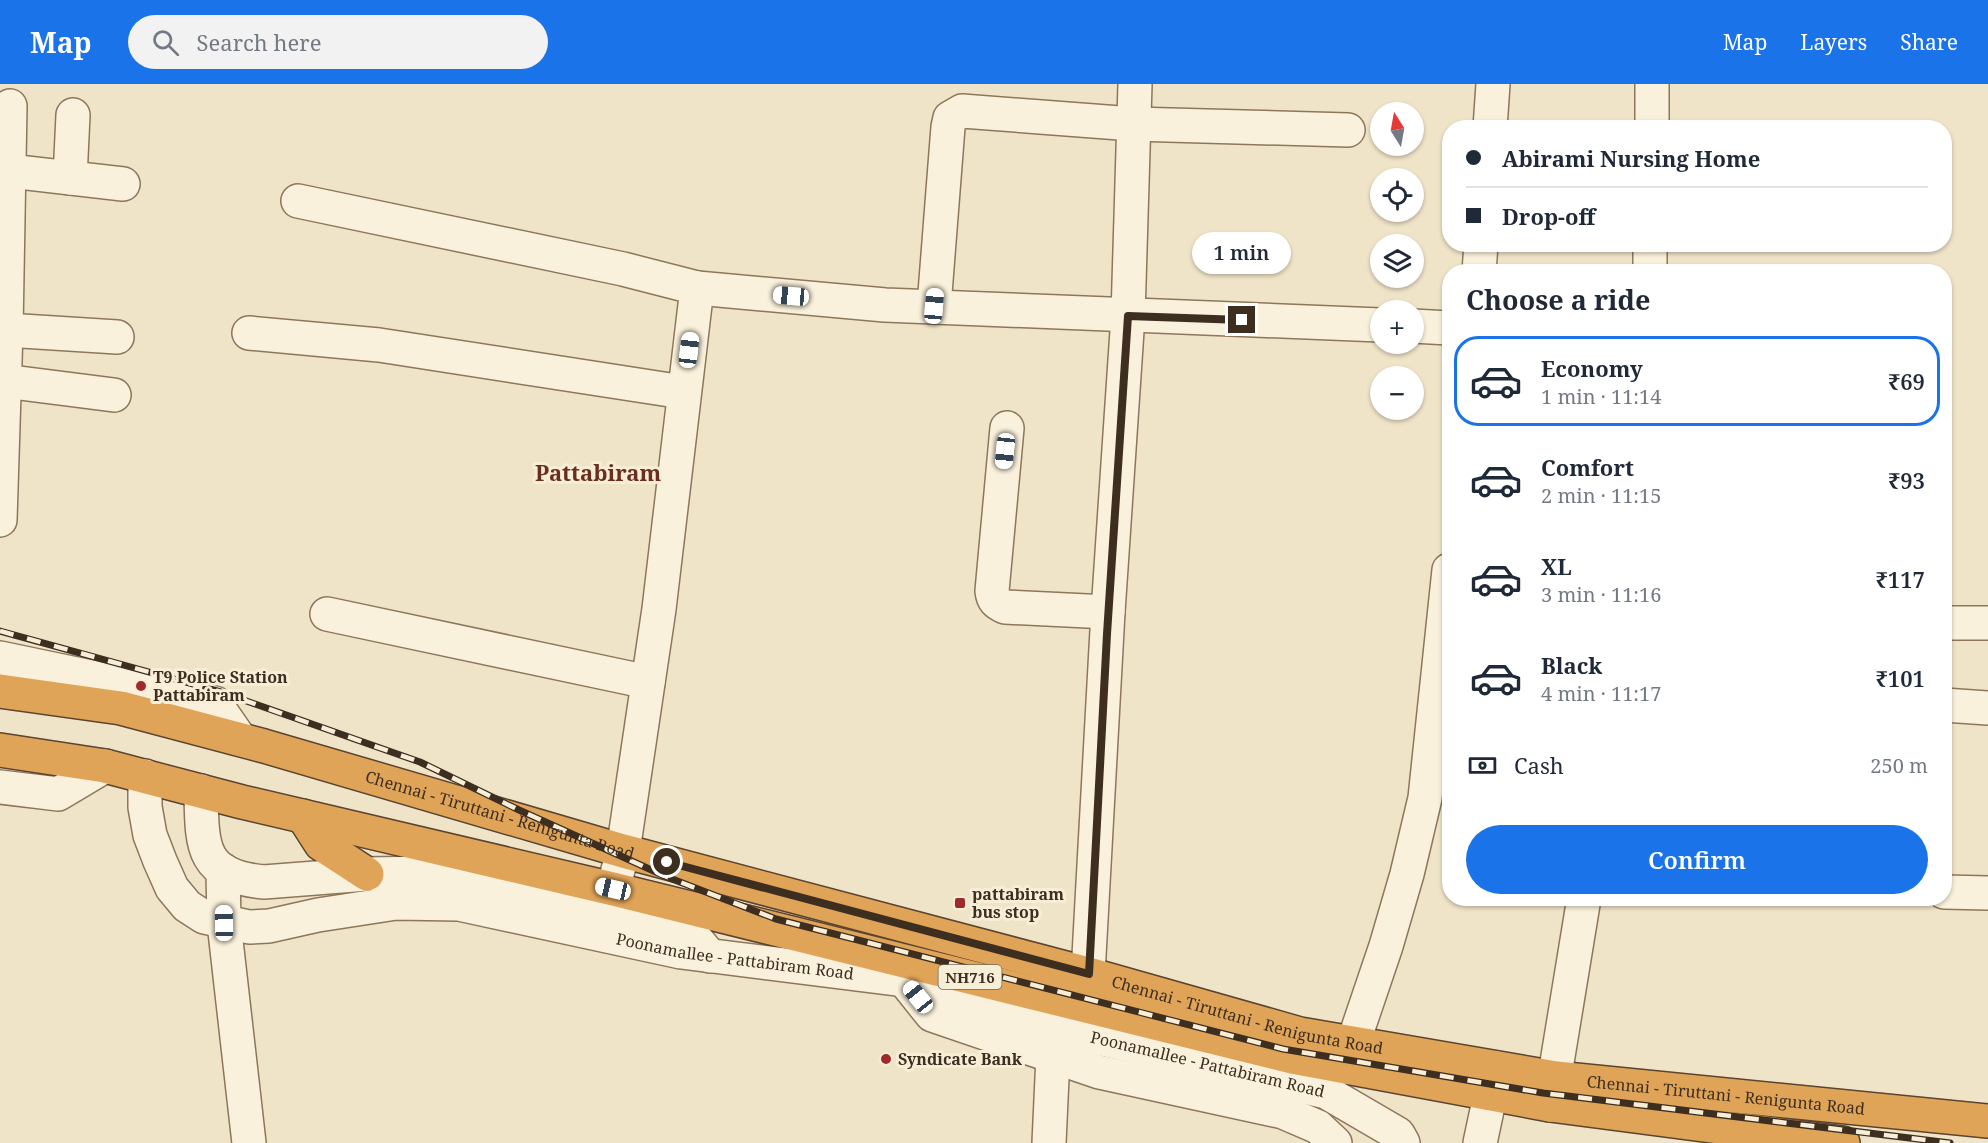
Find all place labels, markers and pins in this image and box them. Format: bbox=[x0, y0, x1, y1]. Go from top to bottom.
place label: T9 Police Station Pattabiram bbox=[153, 666, 288, 706]
marker: T9 Police Station Pattabiram bbox=[134, 679, 148, 693]
place label: pattabiram bus stop bbox=[972, 883, 1064, 923]
marker: pattabiram bus stop bbox=[953, 896, 967, 910]
place label: Syndicate Bank bbox=[898, 1048, 1023, 1070]
marker: Syndicate Bank bbox=[879, 1052, 893, 1066]

